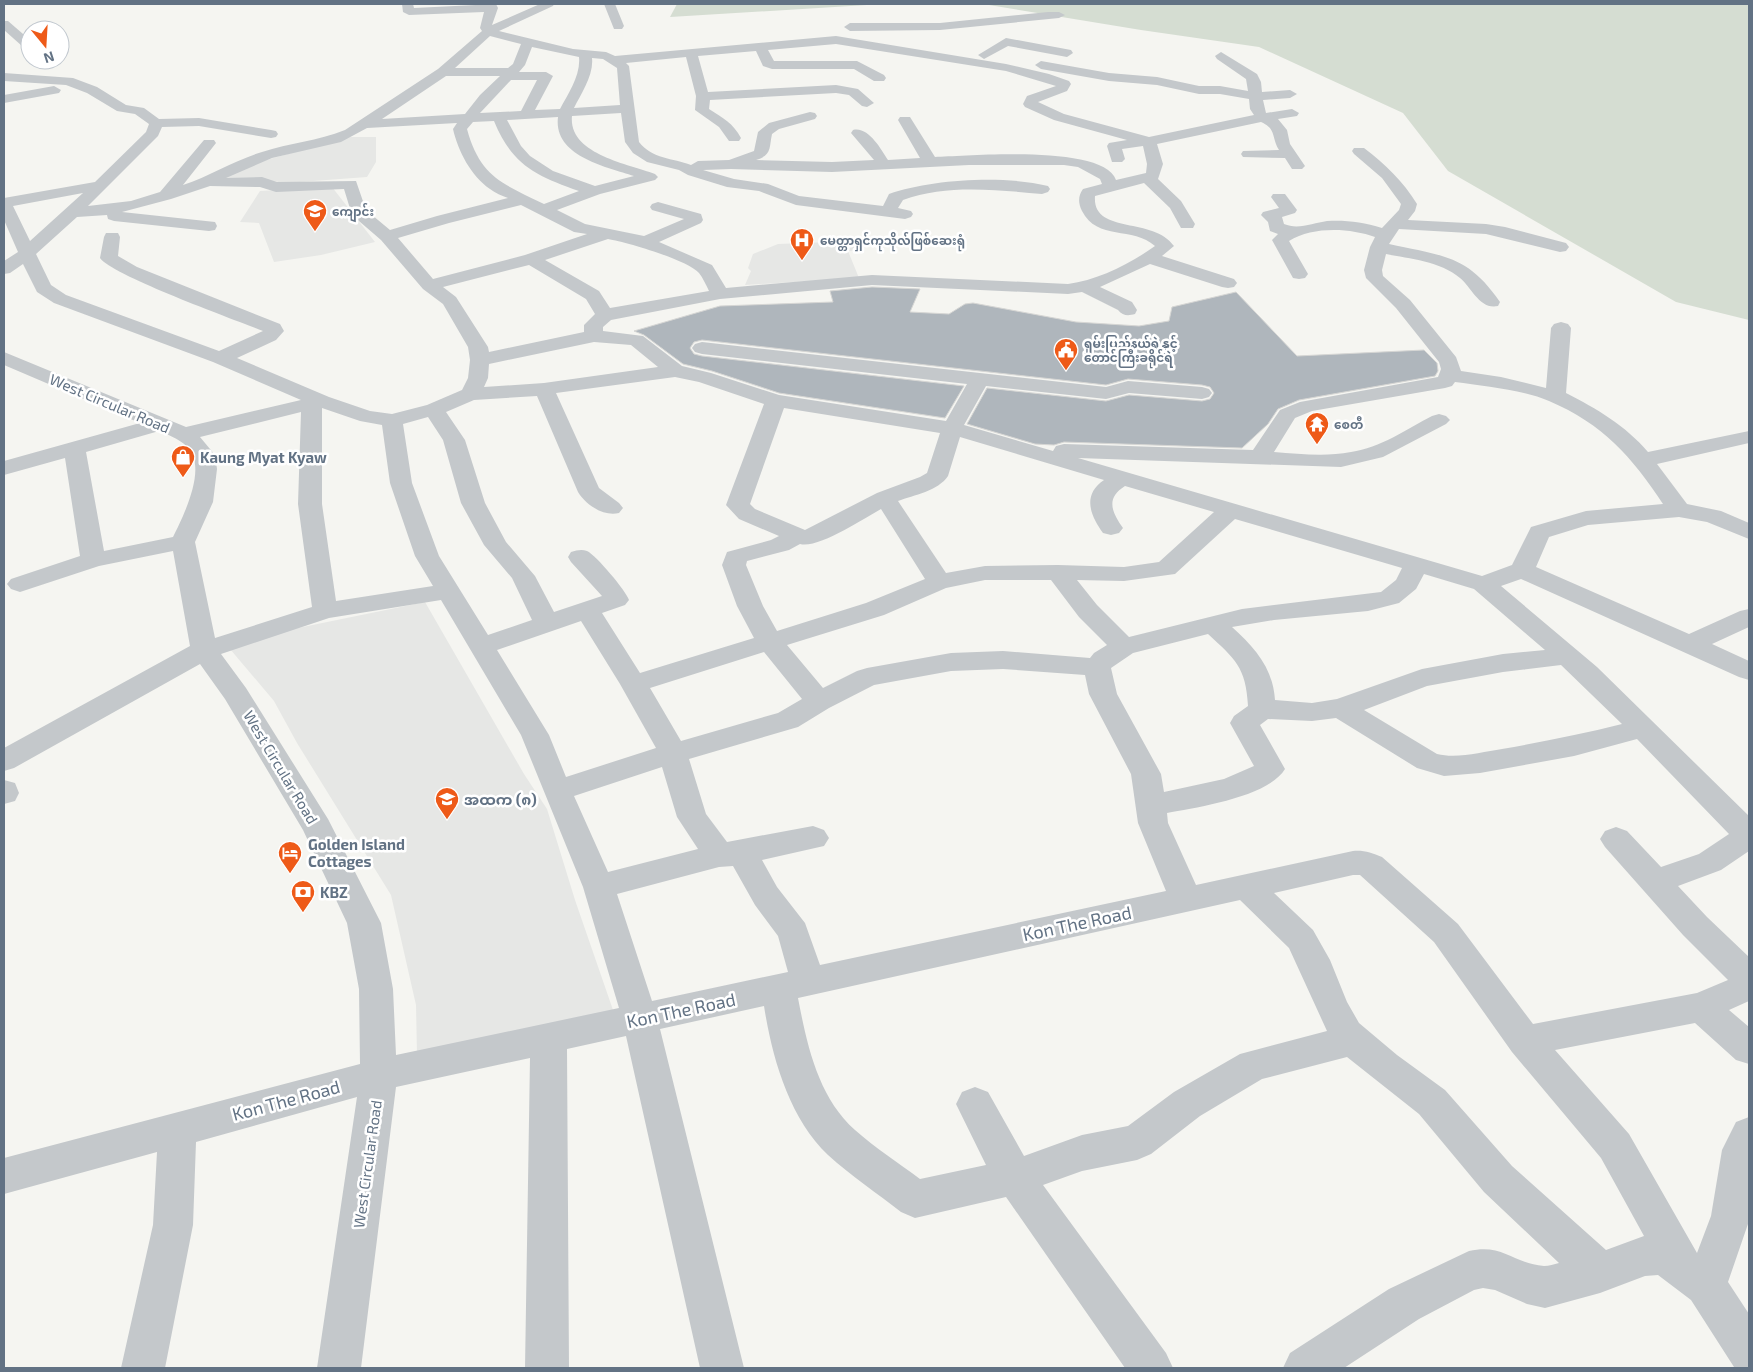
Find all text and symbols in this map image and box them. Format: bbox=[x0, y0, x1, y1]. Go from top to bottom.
north arrow bbox=[20, 20, 70, 70]
text: N bbox=[42, 48, 57, 67]
school or university icon: ကျောင်း bbox=[302, 198, 328, 232]
place label: ကျောင်း bbox=[332, 202, 374, 223]
hospital icon: မေတ္တာရှင်ကုသိုလ်ဖြစ်ဆေးရုံ bbox=[789, 227, 815, 261]
place label: မေတ္တာရှင်ကုသိုလ်ဖြစ်ဆေးရုံ bbox=[820, 231, 965, 252]
place label: ရှမ်းပြည်နယ်ရဲ နှင့် တောင်ကြီးခရိုင်ရဲ bbox=[1084, 334, 1178, 369]
public building icon: ရှမ်းပြည်နယ်ရဲ နှင့် တောင်ကြီးခရိုင်ရဲ bbox=[1053, 337, 1079, 371]
street label: West Circular Road bbox=[47, 370, 173, 436]
temple icon: စေတီ bbox=[1304, 411, 1330, 445]
place label: စေတီ bbox=[1334, 416, 1363, 431]
shop icon: Kaung Myat Kyaw bbox=[170, 444, 196, 478]
place label: Kaung Myat Kyaw bbox=[200, 448, 327, 467]
street label: West Circular Road bbox=[240, 707, 322, 827]
school or university icon: အထက (၈) bbox=[434, 786, 460, 820]
place label: အထက (၈) bbox=[464, 790, 537, 808]
place label: Golden Island Cottages bbox=[308, 835, 405, 870]
hotel icon: Golden Island Cottages bbox=[277, 840, 303, 874]
bank icon: KBZ bbox=[290, 879, 316, 913]
place label: KBZ bbox=[320, 883, 348, 901]
street label: Kon The Road bbox=[1021, 901, 1133, 945]
street label: Kon The Road bbox=[625, 988, 737, 1032]
street label: Kon The Road bbox=[230, 1075, 342, 1125]
street label: West Circular Road bbox=[349, 1099, 385, 1229]

